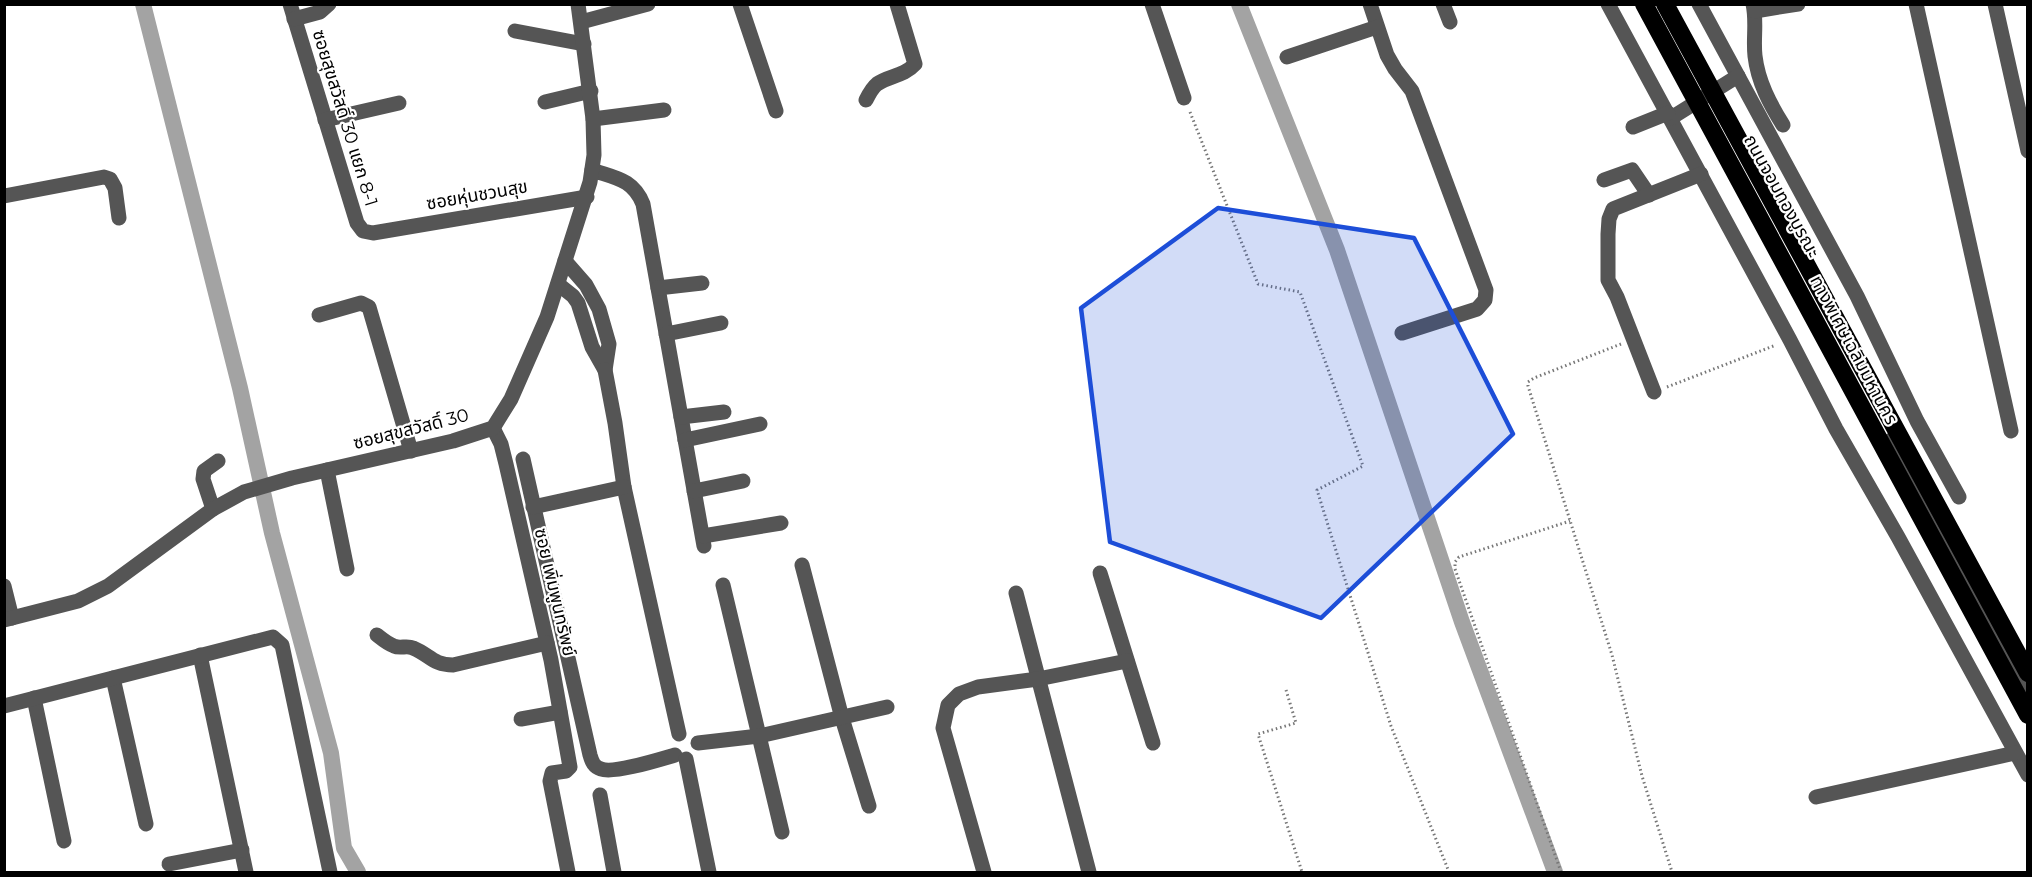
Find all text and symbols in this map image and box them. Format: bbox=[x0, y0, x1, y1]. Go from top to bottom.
street label: ซอยสุขสวัสดิ์ 30 แยก 8-1 bbox=[308, 27, 382, 209]
street label: ถนนจอมทองบูรณะ bbox=[1738, 131, 1825, 262]
street label: ซอยหุ่นชวนสุข bbox=[425, 175, 529, 215]
street label: ทางพิเศษเฉลิมมหานคร bbox=[1805, 272, 1903, 428]
street label: ซอยสุขสวัสดิ์ 30 bbox=[351, 404, 471, 454]
street label: ซอย เพิ่มพูนทรัพย์ bbox=[529, 526, 581, 659]

